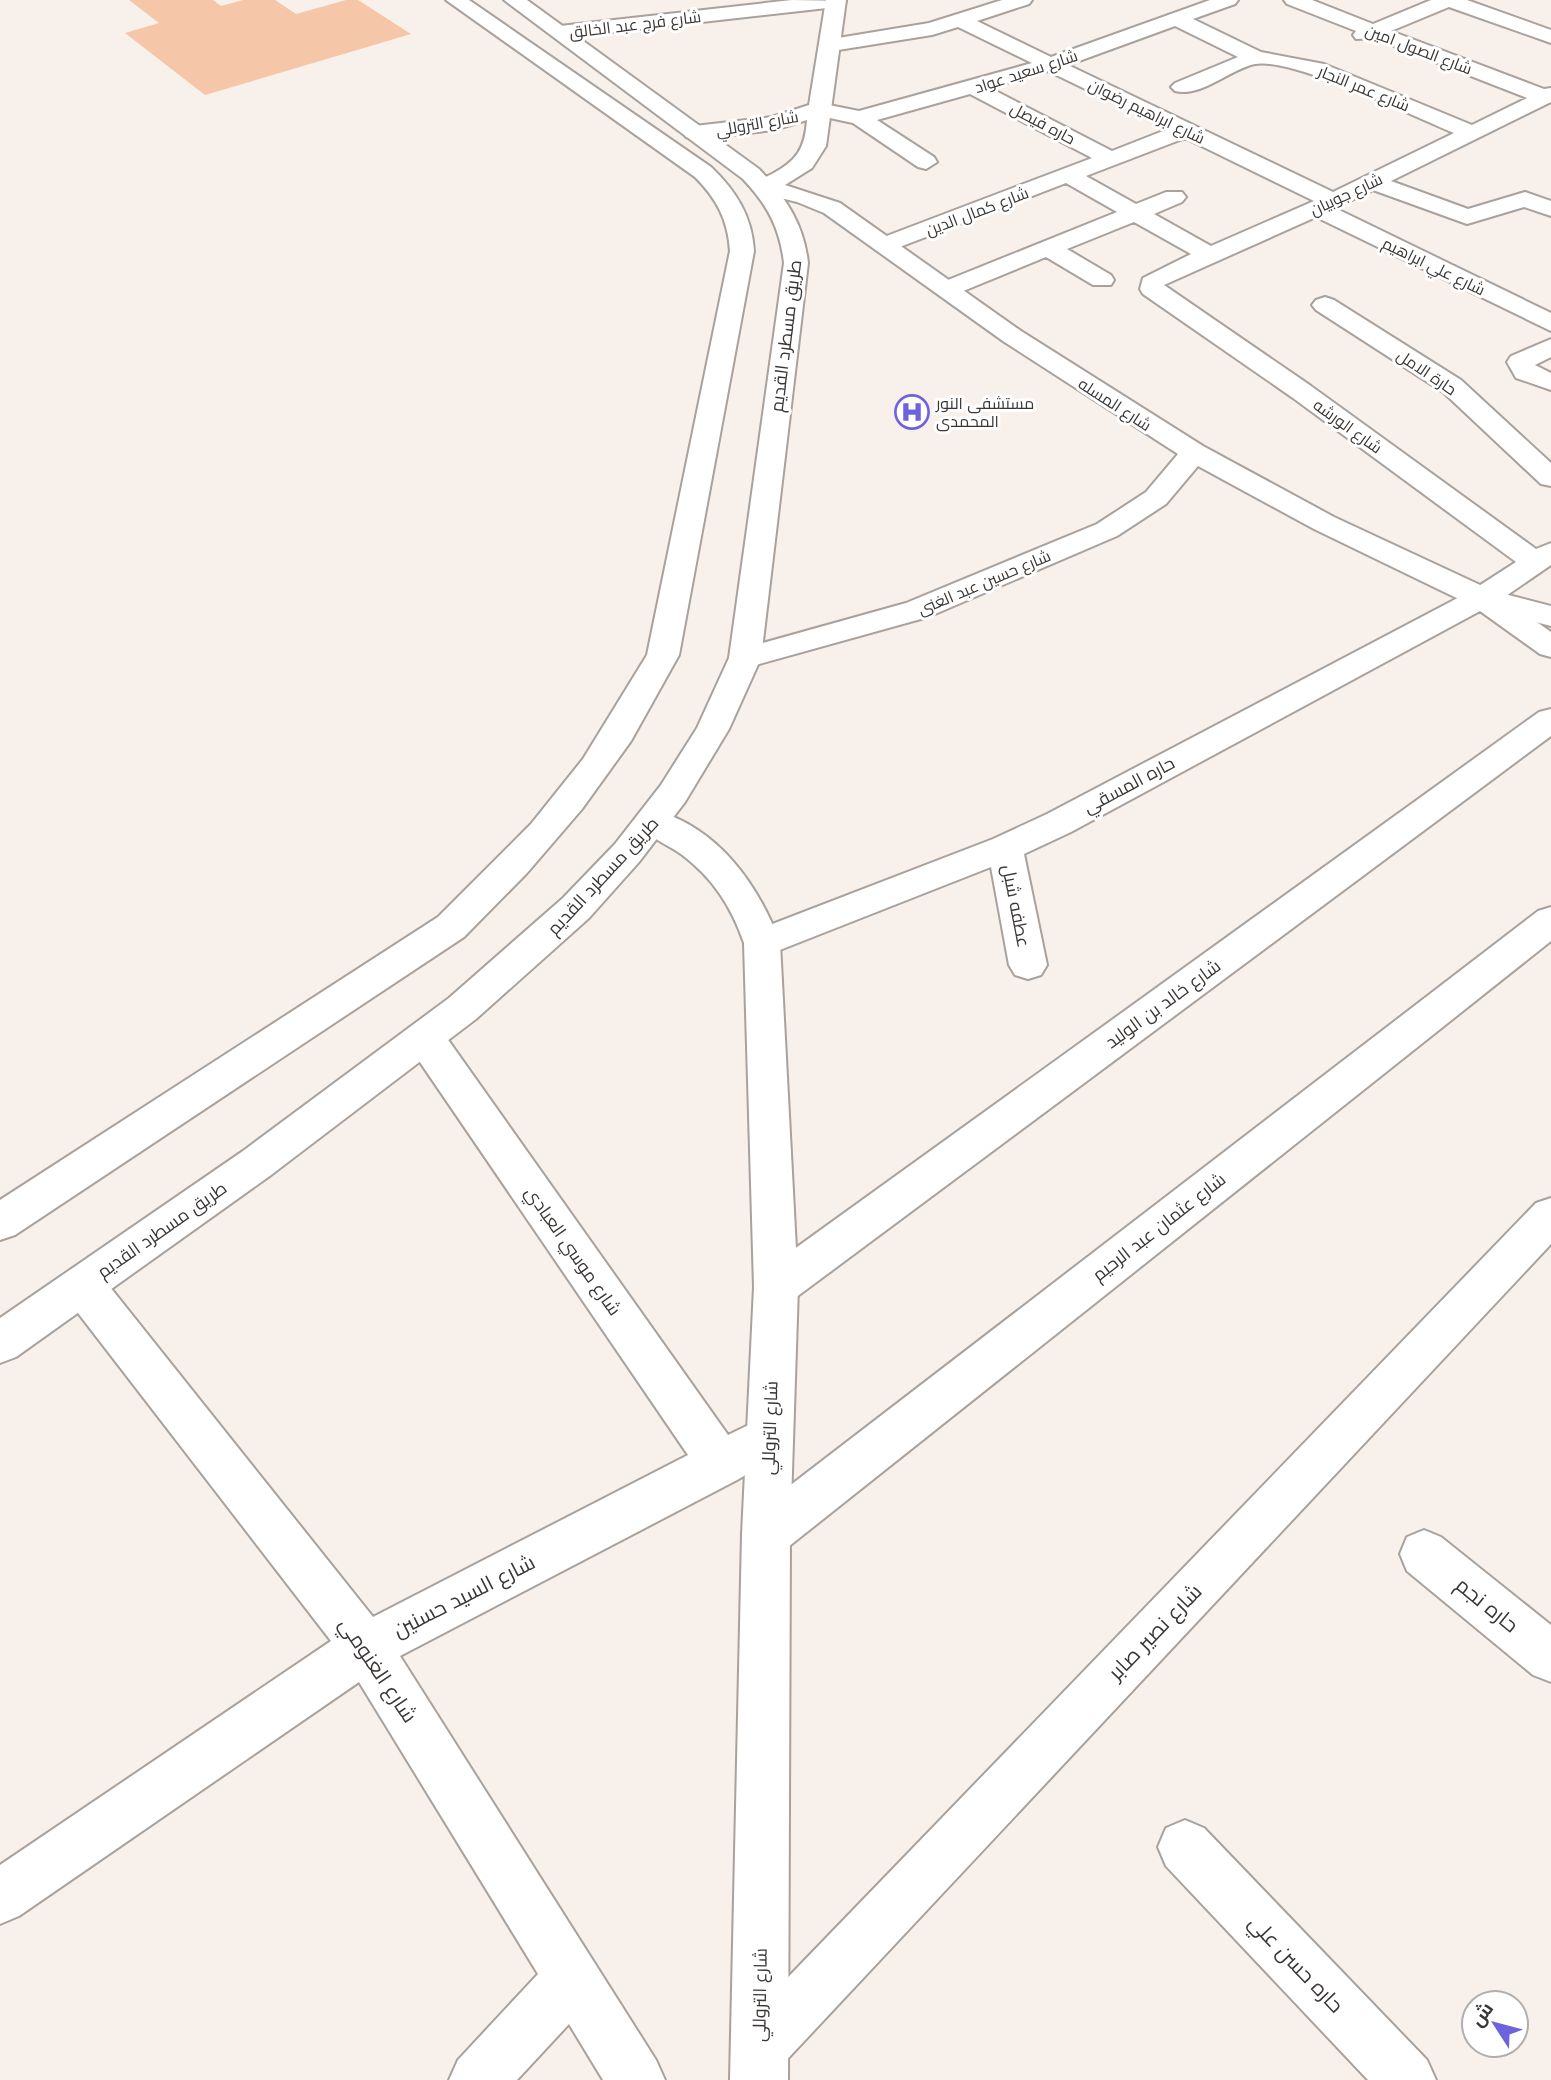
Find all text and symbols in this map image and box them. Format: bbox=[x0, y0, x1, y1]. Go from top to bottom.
street label: شارع فرج عبد الخالق bbox=[568, 8, 702, 44]
street label: شارع الصول امين bbox=[1362, 21, 1474, 80]
street label: شارع سعيد عواد bbox=[972, 47, 1081, 99]
street label: شارع عمر النجار bbox=[1314, 62, 1412, 117]
street label: شارع ابراهيم رضوان bbox=[1085, 76, 1208, 150]
street label: حاره فيصل bbox=[1007, 99, 1078, 149]
street label: شارع التروللي bbox=[714, 108, 801, 144]
street label: شارع جوبيان bbox=[1307, 170, 1386, 221]
street label: شارع كمال الدين bbox=[923, 184, 1032, 242]
street label: شارع علي ابراهيم bbox=[1378, 234, 1488, 303]
street label: طريق مسطرد القديم bbox=[767, 259, 807, 414]
street label: حارة الامل bbox=[1393, 346, 1460, 400]
street label: شارع المسله bbox=[1074, 375, 1154, 437]
hospital icon: مستشفى النور المحمدى bbox=[893, 393, 931, 431]
place label: مستشفى النور المحمدى bbox=[935, 395, 1034, 432]
street label: شارع الورشه bbox=[1309, 396, 1385, 459]
street label: شارع حسين عبد الغنى bbox=[915, 547, 1054, 621]
street label: حاره المسقي bbox=[1080, 753, 1180, 821]
street label: طريق مسطرد القديم bbox=[543, 813, 664, 940]
street label: عطفه شبل bbox=[997, 863, 1034, 949]
street label: شارع خالد بن الوليد bbox=[1102, 956, 1226, 1054]
street label: شارع عثمان عبد الرحيم bbox=[1089, 1169, 1231, 1287]
street label: طريق مسطرد القديم bbox=[93, 1178, 232, 1284]
street label: شارع موسي العبادي bbox=[518, 1183, 625, 1322]
street label: شارع التروللي bbox=[758, 1381, 786, 1475]
street label: شارع السيد حسنين bbox=[389, 1550, 540, 1644]
street label: حاره نجم bbox=[1450, 1573, 1523, 1639]
street label: شارع نصير صابر bbox=[1103, 1579, 1208, 1687]
street label: شارع الغنومي bbox=[331, 1613, 422, 1729]
street label: حاره حسن علي bbox=[1241, 1910, 1348, 2020]
street label: شارع التروللي bbox=[749, 1948, 775, 2042]
north arrow bbox=[1460, 1989, 1530, 2059]
text: ش bbox=[1466, 1998, 1498, 2031]

